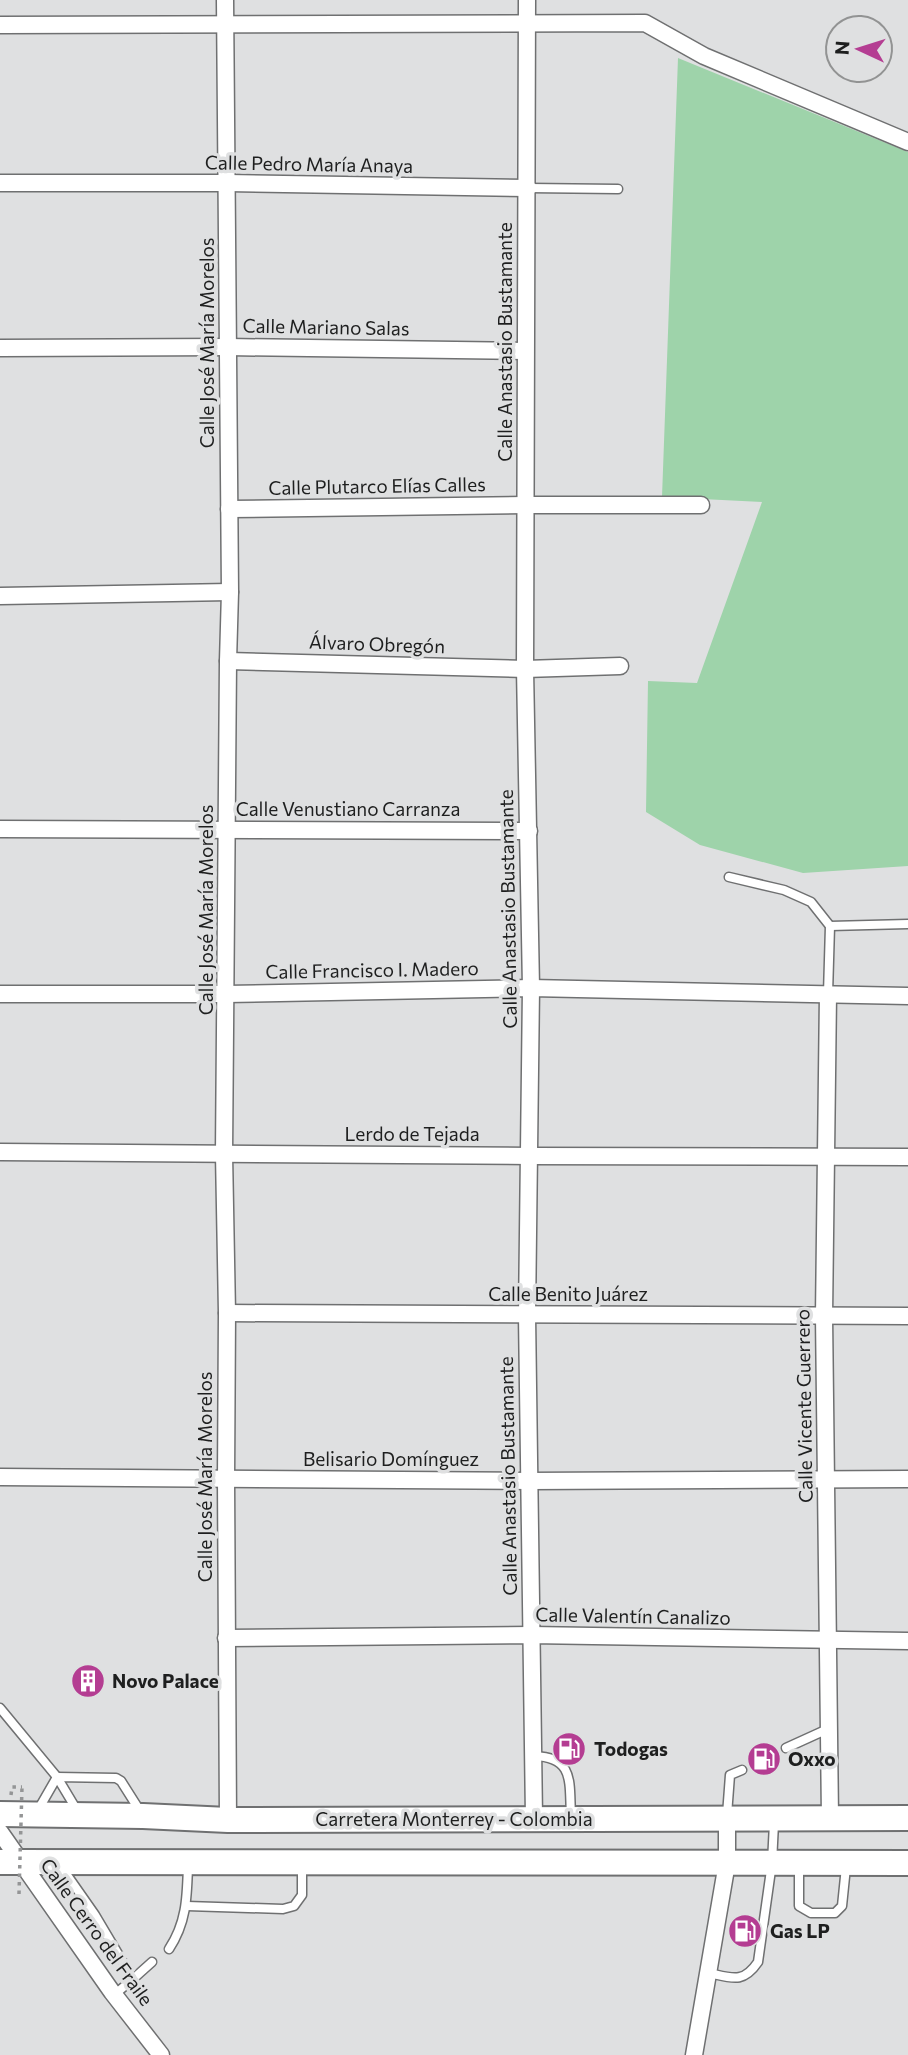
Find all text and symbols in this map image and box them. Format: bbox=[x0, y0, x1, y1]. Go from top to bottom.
north arrow bbox=[824, 14, 894, 84]
text: N bbox=[830, 40, 854, 56]
street label: Calle Pedro María Anaya bbox=[205, 150, 413, 177]
street label: Calle Anastasio Bustamante bbox=[493, 222, 516, 462]
street label: Calle José María Morelos bbox=[195, 238, 218, 448]
street label: Calle Mariano Salas bbox=[242, 314, 410, 339]
street label: Calle Plutarco Elías Calles bbox=[268, 472, 486, 499]
street label: Álvaro Obregón bbox=[309, 630, 445, 657]
street label: Calle Anastasio Bustamante bbox=[494, 789, 521, 1029]
street label: Calle Venustiano Carranza bbox=[236, 797, 460, 820]
street label: Calle José María Morelos bbox=[194, 805, 217, 1015]
street label: Calle Francisco I. Madero bbox=[265, 956, 479, 983]
street label: Lerdo de Tejada bbox=[344, 1122, 480, 1145]
street label: Calle Benito Juárez bbox=[488, 1282, 648, 1305]
street label: Calle Vicente Guerrero bbox=[790, 1309, 817, 1503]
street label: Calle Anastasio Bustamante bbox=[494, 1356, 521, 1596]
street label: Calle José María Morelos bbox=[193, 1372, 216, 1582]
street label: Belisario Domínguez bbox=[303, 1447, 479, 1470]
street label: Calle Valentín Canalizo bbox=[535, 1602, 731, 1629]
building icon: Novo Palace bbox=[69, 1662, 107, 1700]
place label: Novo Palace bbox=[112, 1669, 219, 1692]
fuel station icon: Todogas bbox=[550, 1730, 588, 1768]
place label: Todogas bbox=[594, 1737, 668, 1760]
fuel station icon: Oxxo bbox=[745, 1740, 783, 1778]
place label: Oxxo bbox=[788, 1747, 836, 1770]
street label: Carretera Monterrey - Colombia bbox=[315, 1807, 593, 1830]
street label: Calle Cerro del Fraile bbox=[36, 1854, 159, 2010]
fuel station icon: Gas LP bbox=[726, 1912, 764, 1950]
place label: Gas LP bbox=[770, 1919, 830, 1942]

